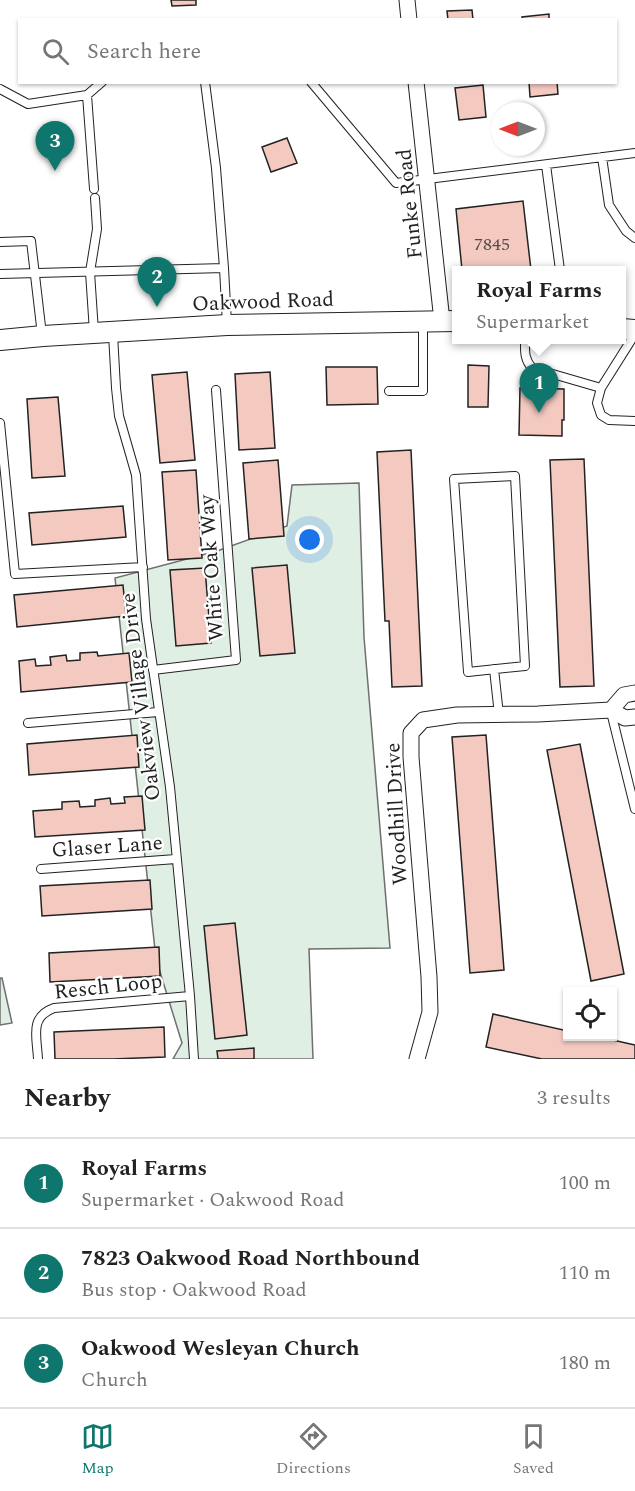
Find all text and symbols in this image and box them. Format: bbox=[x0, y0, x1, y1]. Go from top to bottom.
search box bbox=[18, 18, 617, 84]
icon: search bbox=[39, 35, 72, 68]
text: Search here bbox=[87, 35, 201, 68]
north arrow bbox=[491, 102, 545, 156]
pin: 3 bbox=[36, 122, 74, 171]
street label: Funke Road bbox=[388, 147, 432, 261]
house number: 7845 bbox=[474, 231, 510, 258]
pin: 2 bbox=[138, 258, 176, 307]
popup bbox=[452, 266, 626, 344]
text: Royal Farms bbox=[476, 274, 602, 307]
street label: Oakwood Road bbox=[192, 284, 334, 320]
text: Supermarket bbox=[476, 307, 589, 337]
pin: 1 bbox=[520, 364, 558, 413]
street label: White Oak Way bbox=[191, 493, 233, 642]
your location bbox=[295, 525, 324, 554]
street label: Oakview Village Drive bbox=[112, 591, 170, 803]
street label: Woodhill Drive bbox=[377, 742, 417, 886]
street label: Glaser Lane bbox=[50, 827, 164, 867]
street label: Resch Loop bbox=[52, 965, 164, 1009]
map controls bbox=[563, 987, 617, 1041]
button: locate bbox=[563, 987, 617, 1041]
text: Nearby bbox=[24, 1078, 110, 1118]
text: 3 results bbox=[537, 1083, 611, 1113]
text: Royal Farms bbox=[81, 1152, 207, 1185]
text: 1 bbox=[38, 1168, 49, 1198]
text: 100 m bbox=[559, 1168, 611, 1198]
text: Supermarket · Oakwood Road bbox=[81, 1185, 344, 1215]
text: 7823 Oakwood Road Northbound bbox=[81, 1242, 420, 1275]
text: 2 bbox=[38, 1258, 49, 1288]
text: 110 m bbox=[559, 1258, 611, 1288]
text: Bus stop · Oakwood Road bbox=[81, 1275, 307, 1305]
text: Oakwood Wesleyan Church bbox=[81, 1332, 360, 1365]
text: 3 bbox=[38, 1348, 49, 1378]
text: 180 m bbox=[559, 1348, 611, 1378]
text: Church bbox=[81, 1365, 148, 1395]
tab: Map bbox=[81, 1420, 114, 1480]
tab: Directions bbox=[276, 1420, 351, 1480]
tab: Saved bbox=[513, 1420, 554, 1480]

